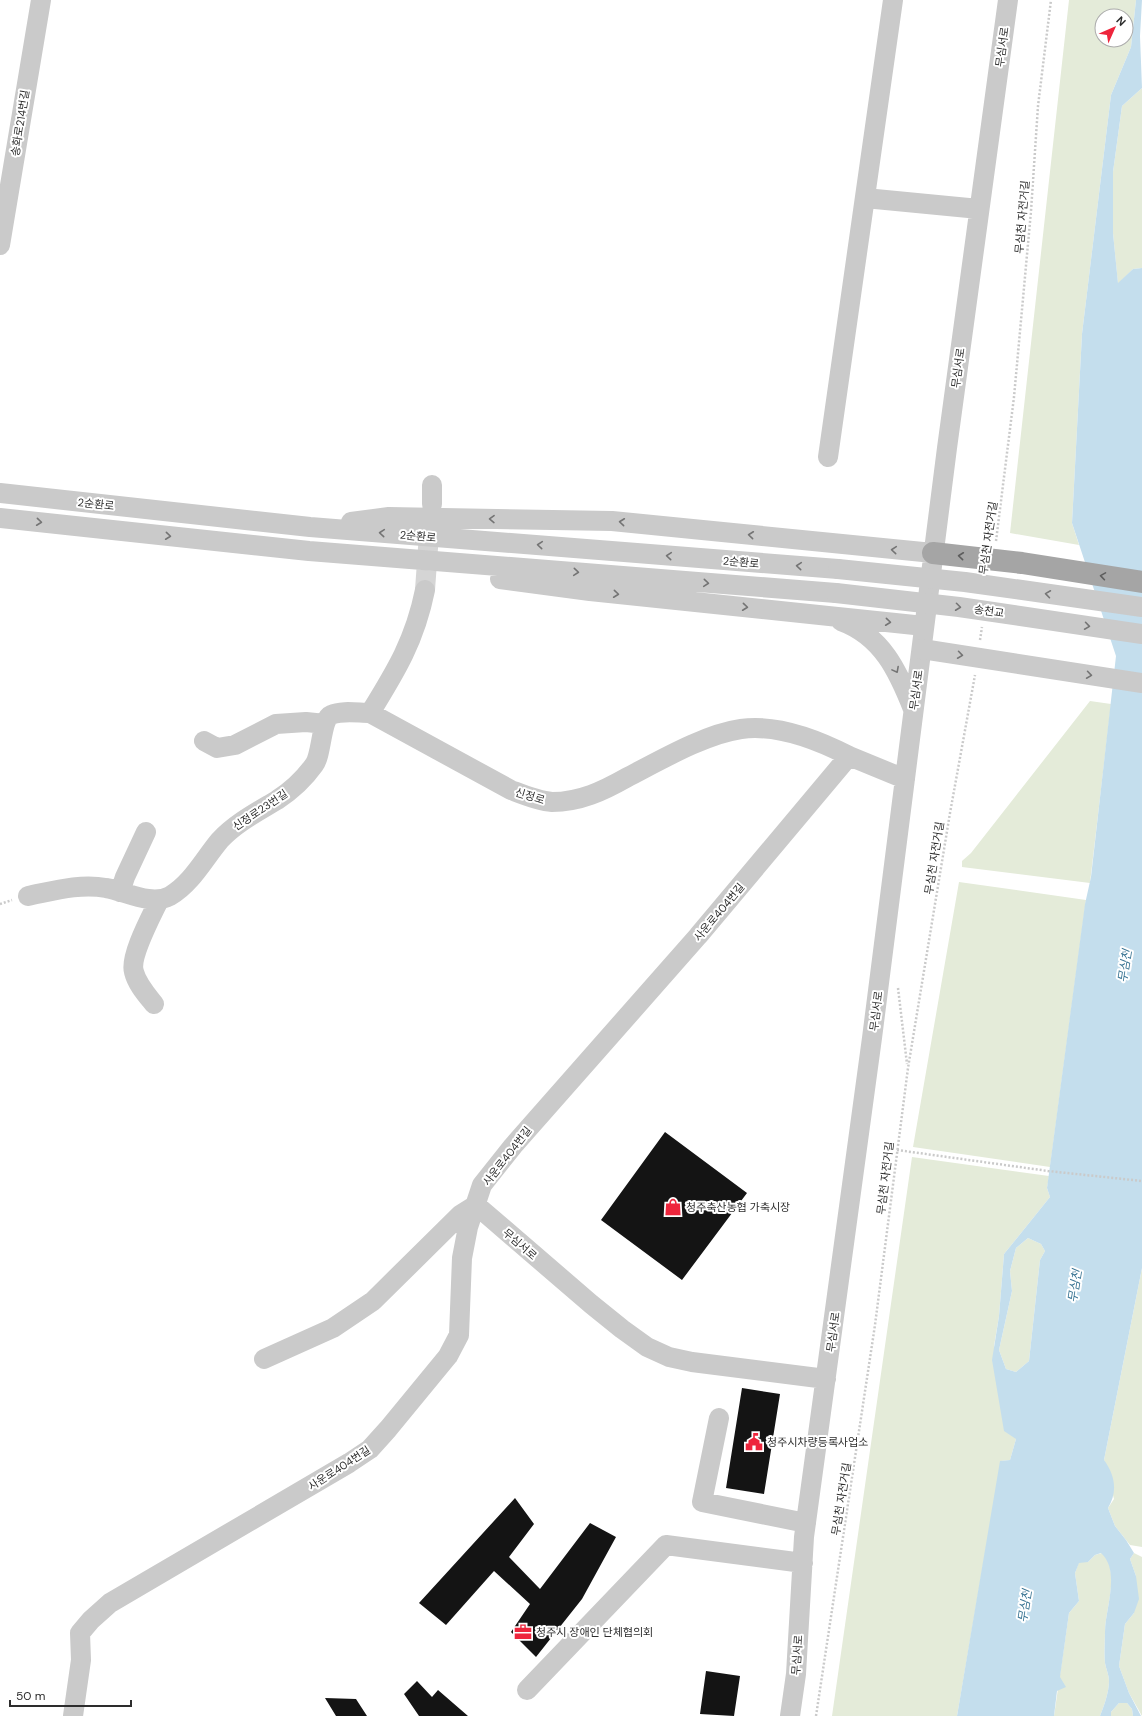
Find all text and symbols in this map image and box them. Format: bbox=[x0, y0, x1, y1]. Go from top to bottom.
north arrow bbox=[1094, 8, 1134, 48]
text: N bbox=[1113, 13, 1129, 29]
street label: 무심서로 bbox=[992, 26, 1012, 68]
street label: 송화로214번길 bbox=[8, 89, 32, 157]
street label: 무심천 자전거길 bbox=[1012, 180, 1032, 254]
street label: 무심서로 bbox=[948, 347, 968, 389]
street label: 2순환로 bbox=[77, 495, 115, 513]
street label: 무심천 자전거길 bbox=[976, 501, 1000, 575]
one-way arrow bbox=[489, 515, 495, 523]
one-way arrow bbox=[36, 518, 42, 527]
one-way arrow bbox=[619, 518, 625, 527]
street label: 2순환로 bbox=[399, 527, 437, 545]
one-way arrow bbox=[379, 528, 385, 537]
one-way arrow bbox=[165, 531, 171, 540]
one-way arrow bbox=[748, 531, 754, 540]
one-way arrow bbox=[537, 541, 543, 550]
one-way arrow bbox=[891, 545, 898, 554]
one-way arrow bbox=[666, 551, 672, 560]
one-way arrow bbox=[958, 552, 964, 561]
street label: 2순환로 bbox=[722, 553, 760, 571]
one-way arrow bbox=[796, 562, 802, 571]
one-way arrow bbox=[573, 568, 579, 577]
one-way arrow bbox=[1100, 572, 1107, 581]
one-way arrow bbox=[703, 578, 709, 587]
one-way arrow bbox=[613, 589, 619, 598]
one-way arrow bbox=[1045, 590, 1051, 599]
one-way arrow bbox=[742, 602, 748, 611]
one-way arrow bbox=[955, 602, 961, 611]
street label: 송천교 bbox=[973, 602, 1005, 620]
one-way arrow bbox=[885, 617, 891, 626]
one-way arrow bbox=[1083, 621, 1090, 630]
one-way arrow bbox=[957, 650, 963, 659]
one-way arrow bbox=[891, 666, 898, 673]
street label: 무심서로 bbox=[906, 669, 926, 711]
one-way arrow bbox=[1086, 670, 1092, 679]
street label: 신정로 bbox=[513, 785, 547, 807]
street label: 신정로23번길 bbox=[230, 786, 290, 834]
street label: 무심천 자전거길 bbox=[921, 820, 947, 896]
street label: 사운로404번길 bbox=[691, 880, 747, 944]
water label: 무심천 bbox=[1115, 946, 1136, 984]
street label: 무심서로 bbox=[867, 990, 885, 1032]
street label: 사운로404번길 bbox=[479, 1124, 535, 1188]
street label: 무심천 자전거길 bbox=[874, 1141, 896, 1215]
shop icon: 청주축산농협 가축시장 bbox=[663, 1197, 683, 1217]
place label: 청주축산농협 가축시장 bbox=[686, 1200, 790, 1214]
street label: 무심서로 bbox=[500, 1225, 540, 1263]
water label: 무심천 bbox=[1065, 1266, 1086, 1304]
street label: 무심서로 bbox=[823, 1311, 843, 1353]
public building icon: 청주시차량등록사업소 bbox=[744, 1432, 764, 1452]
place label: 청주시차량등록사업소 bbox=[767, 1435, 868, 1449]
street label: 사운로404번길 bbox=[305, 1443, 373, 1493]
street label: 무심천 자전거길 bbox=[828, 1461, 854, 1537]
water label: 무심천 bbox=[1015, 1586, 1036, 1624]
office icon: 청주시 장애인 단체협의회 bbox=[513, 1622, 533, 1642]
place label: 청주시 장애인 단체협의회 bbox=[536, 1625, 653, 1639]
street label: 무심서로 bbox=[789, 1634, 805, 1676]
scale bar bbox=[10, 1682, 131, 1708]
text: 50 m bbox=[16, 1688, 45, 1704]

